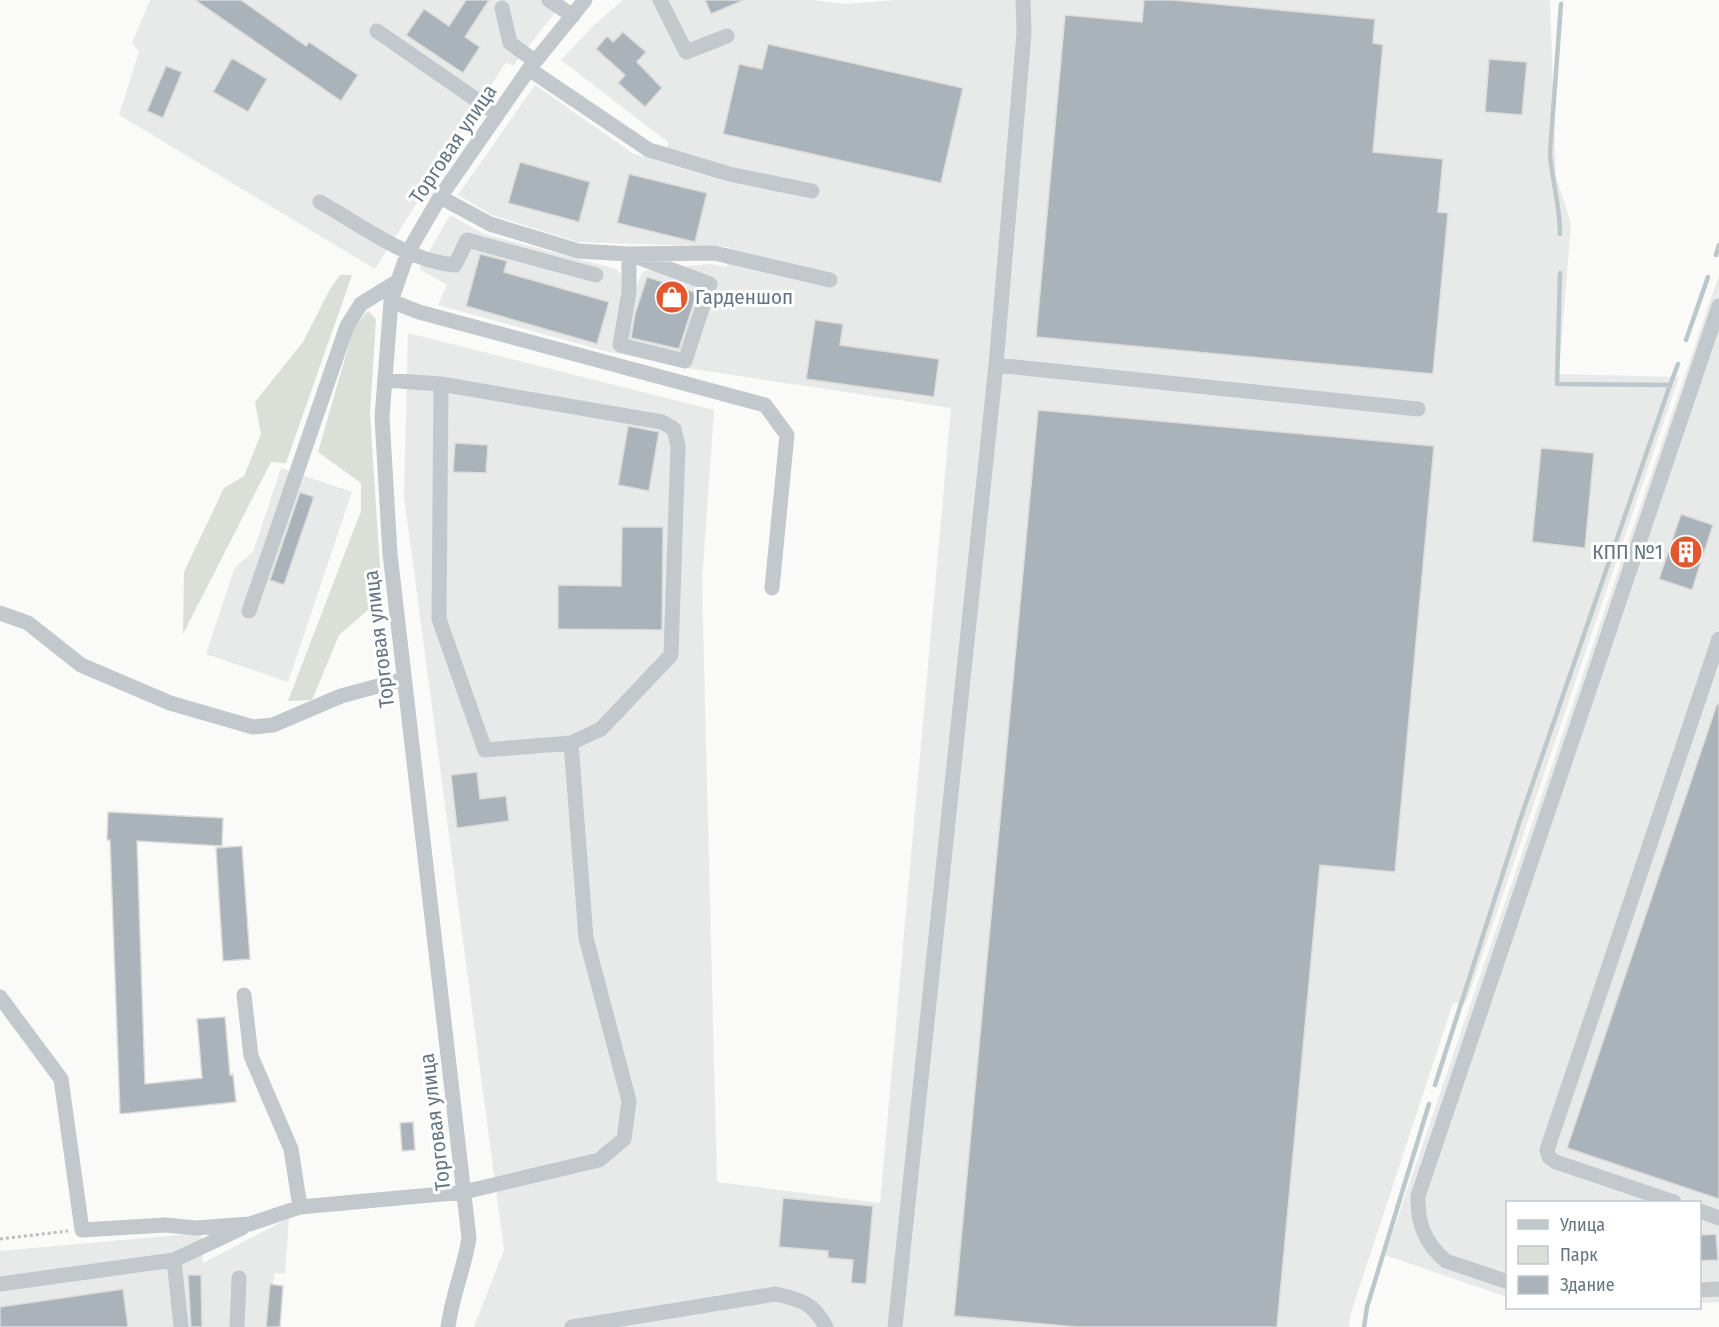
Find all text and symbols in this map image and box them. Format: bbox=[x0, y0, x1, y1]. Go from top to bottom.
street label: Торговая улица bbox=[404, 80, 502, 208]
shop icon: Гарденшоп bbox=[654, 279, 690, 315]
place label: Гарденшоп bbox=[695, 284, 793, 310]
building icon: КПП №1 bbox=[1668, 534, 1704, 570]
place label: КПП №1 bbox=[1592, 539, 1663, 565]
street label: Торговая улица bbox=[358, 569, 400, 709]
street label: Торговая улица bbox=[414, 1052, 456, 1192]
legend bbox=[1506, 1201, 1701, 1309]
text: Улица bbox=[1559, 1214, 1605, 1236]
text: Парк bbox=[1560, 1244, 1598, 1266]
text: Здание bbox=[1560, 1274, 1615, 1296]

